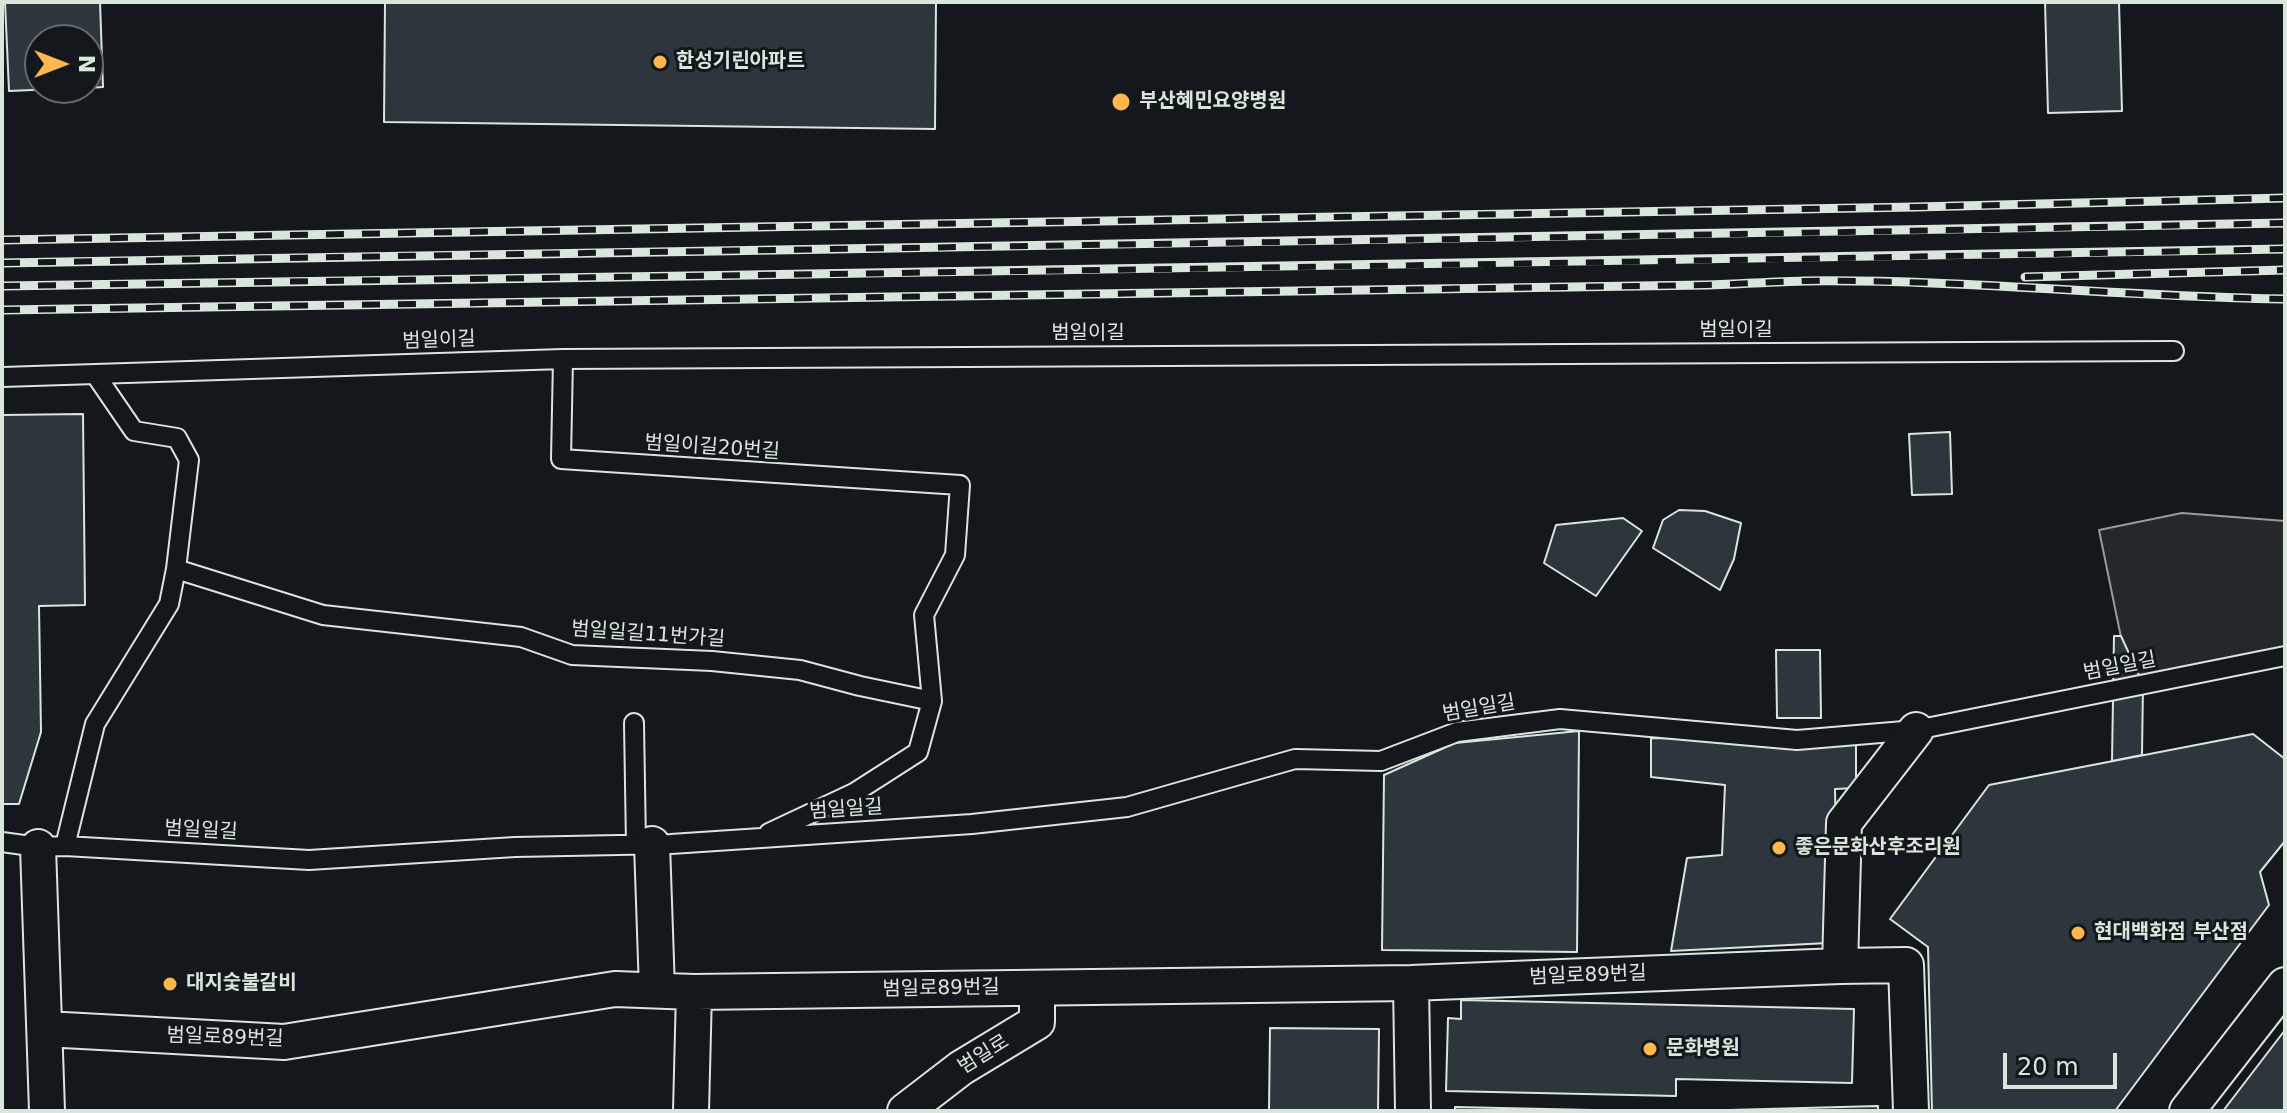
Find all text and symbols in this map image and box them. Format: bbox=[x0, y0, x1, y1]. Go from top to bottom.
north arrow bbox=[24, 24, 104, 104]
place label: 한성기린아파트 bbox=[676, 50, 805, 74]
marker: 한성기린아파트 bbox=[651, 53, 669, 71]
text: N bbox=[74, 55, 99, 73]
place label: 부산혜민요양병원 bbox=[1139, 90, 1286, 114]
marker: 부산혜민요양병원 bbox=[1110, 91, 1132, 113]
street label: 범일이길 bbox=[1699, 319, 1773, 343]
street label: 범일이길 bbox=[1051, 322, 1125, 346]
street label: 범일이길 bbox=[402, 328, 476, 354]
street label: 범일이길20번길 bbox=[643, 431, 781, 465]
street label: 범일일길11번가길 bbox=[570, 618, 726, 652]
street label: 범일일길 bbox=[2082, 648, 2158, 686]
street label: 범일일길 bbox=[1441, 691, 1517, 727]
street label: 범일일길 bbox=[808, 795, 884, 825]
street label: 범일일길 bbox=[164, 817, 238, 845]
place label: 좋은문화산후조리원 bbox=[1795, 836, 1961, 860]
marker: 좋은문화산후조리원 bbox=[1770, 839, 1788, 857]
place label: 현대백화점 부산점 bbox=[2094, 921, 2248, 945]
marker: 현대백화점 부산점 bbox=[2069, 924, 2087, 942]
street label: 범일로89번길 bbox=[1529, 962, 1647, 990]
place label: 대지숯불갈비 bbox=[186, 972, 296, 996]
marker: 대지숯불갈비 bbox=[161, 975, 179, 993]
street label: 범일로89번길 bbox=[882, 976, 1000, 1002]
street label: 범일로89번길 bbox=[166, 1024, 284, 1052]
street label: 범일로 bbox=[954, 1030, 1014, 1080]
place label: 문화병원 bbox=[1666, 1037, 1740, 1061]
scale bar bbox=[2007, 1037, 2121, 1087]
marker: 문화병원 bbox=[1641, 1040, 1659, 1058]
text: 20 m bbox=[2017, 1053, 2079, 1081]

